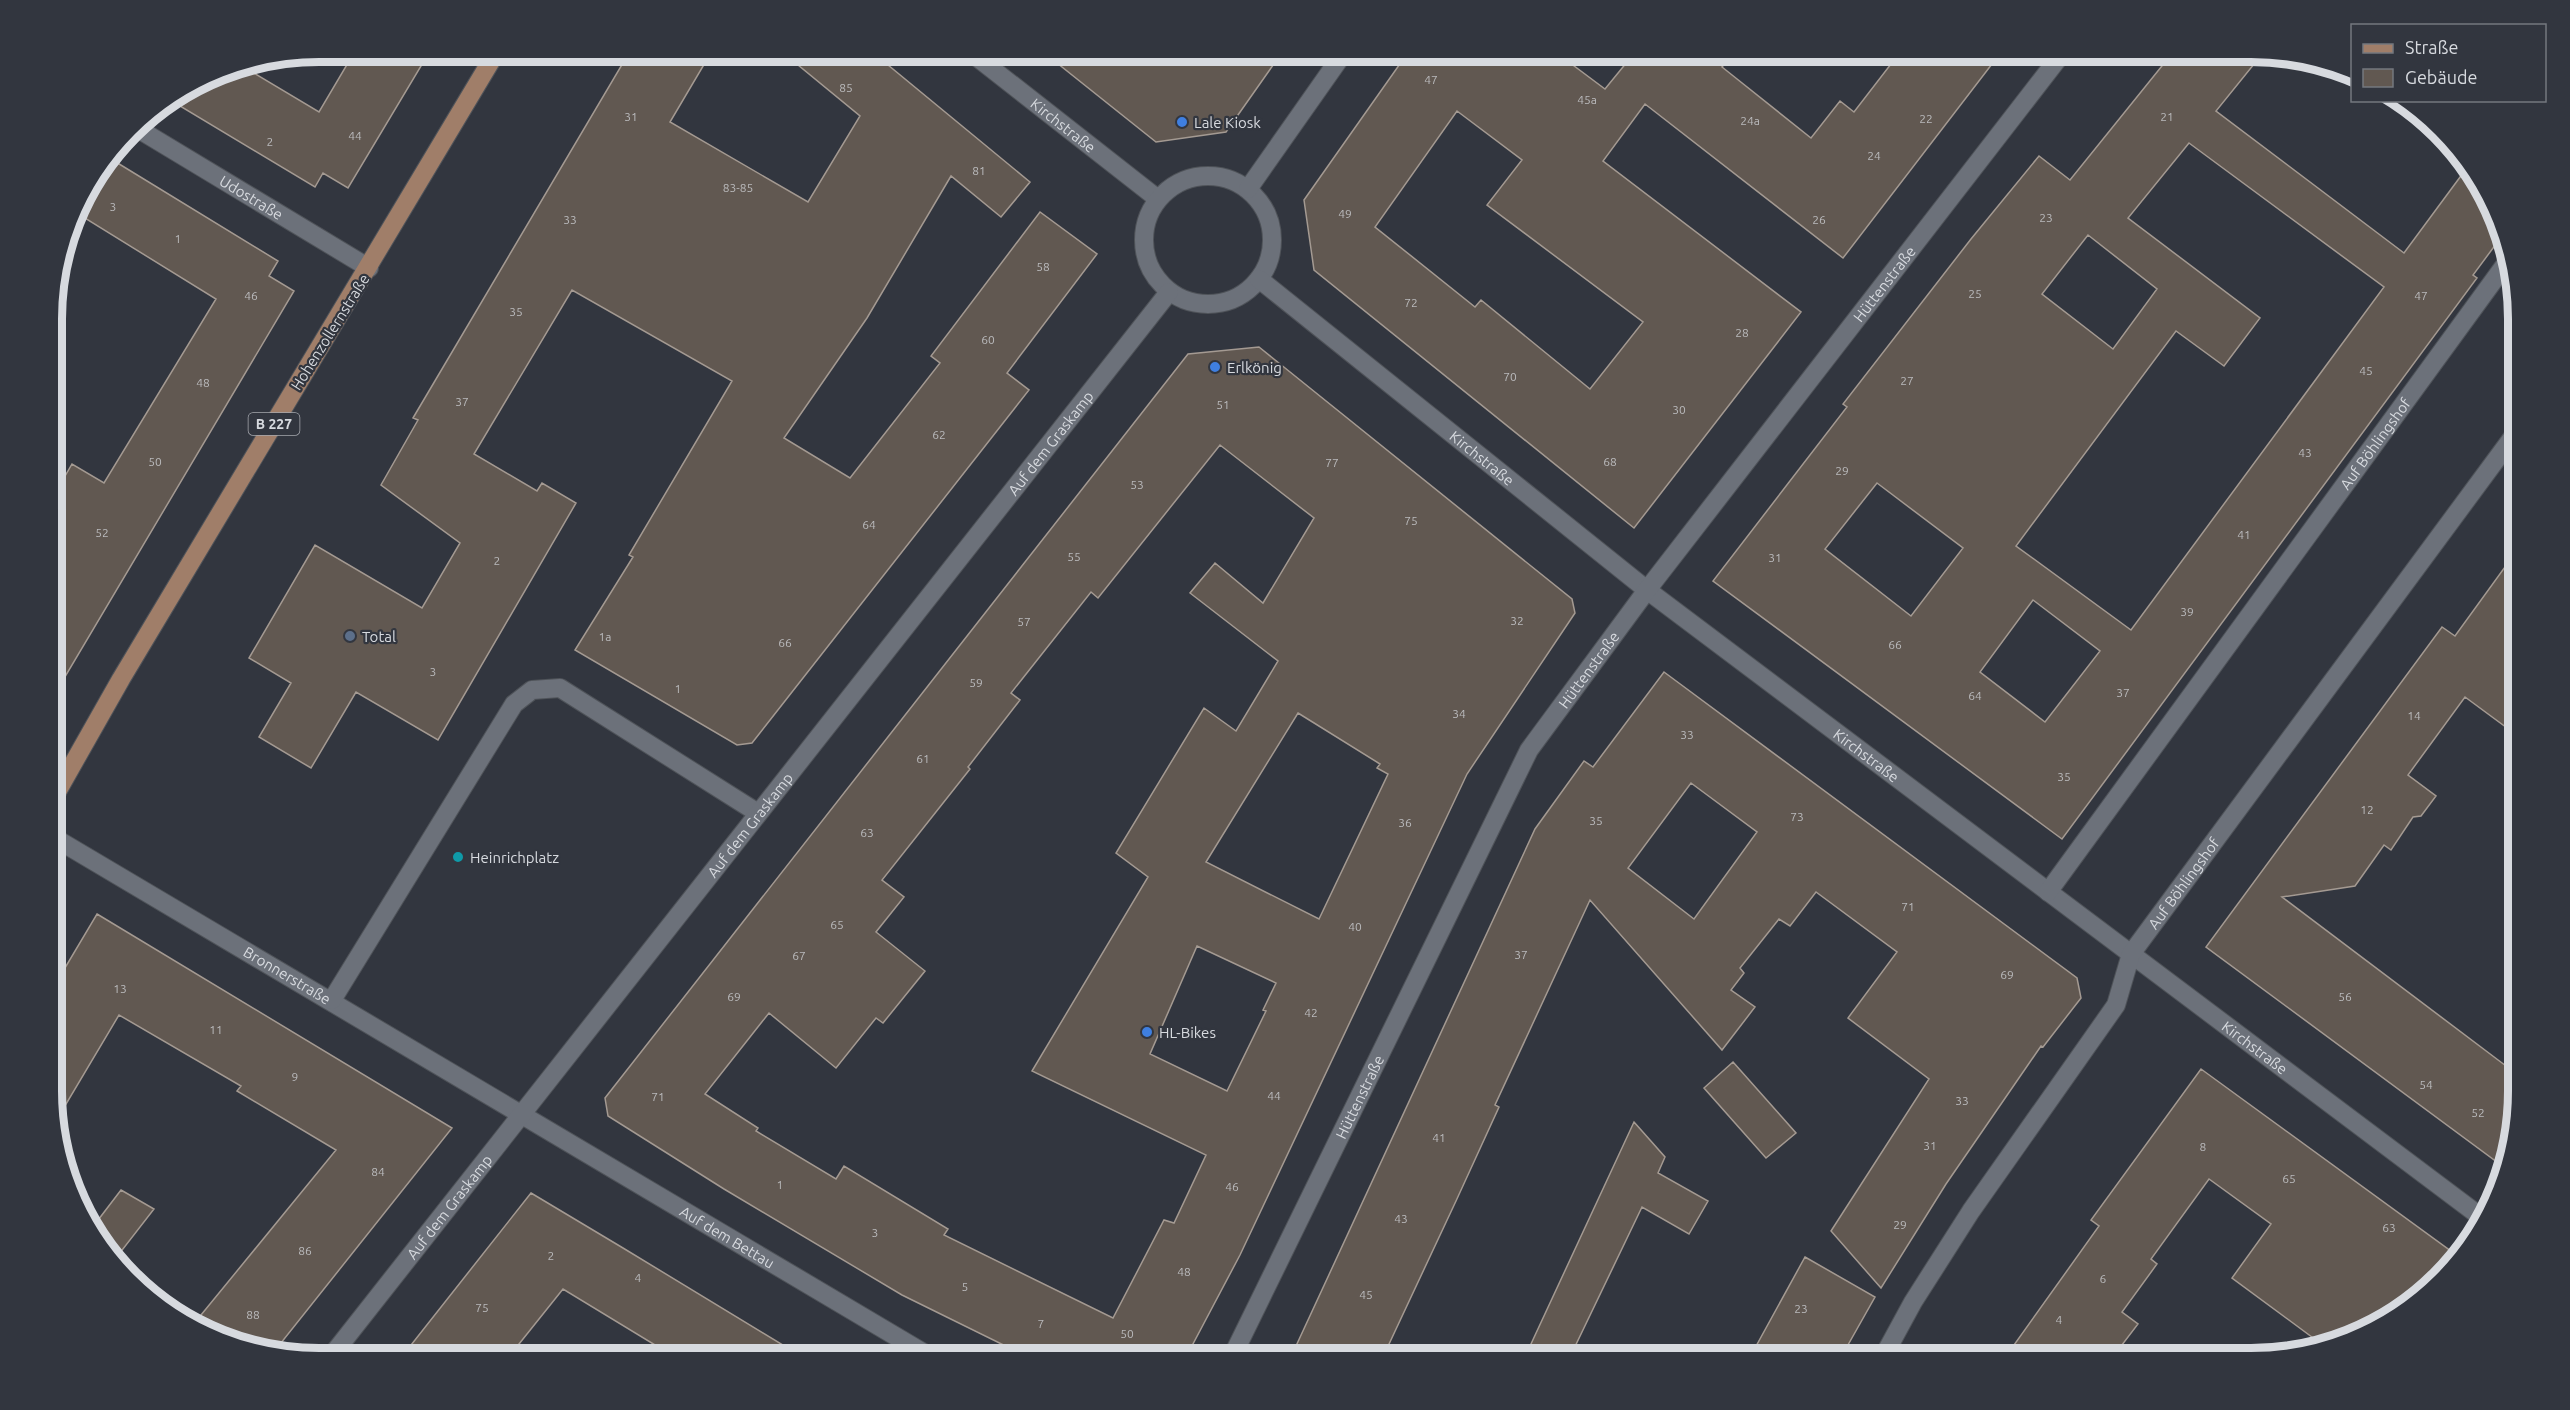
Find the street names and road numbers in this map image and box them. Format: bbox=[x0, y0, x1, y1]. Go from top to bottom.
street label: Kirchstraße bbox=[1028, 94, 1099, 156]
street label: Udostraße bbox=[217, 172, 286, 223]
street label: Hüttenstraße bbox=[1849, 243, 1918, 325]
street label: Hohenzollernstraße bbox=[287, 271, 373, 393]
street label: Auf dem Graskamp bbox=[1004, 387, 1096, 498]
street label: Auf Böhlingshof bbox=[2336, 394, 2414, 492]
road number: B 227 bbox=[248, 413, 300, 435]
street label: Kirchstraße bbox=[1447, 427, 1518, 489]
street label: Hüttenstraße bbox=[1555, 628, 1622, 711]
street label: Kirchstraße bbox=[1831, 725, 1903, 785]
street label: Auf dem Graskamp bbox=[703, 769, 796, 880]
street label: Auf Böhlingshof bbox=[2144, 834, 2223, 932]
street label: Bronnerstraße bbox=[241, 943, 334, 1007]
street label: Kirchstraße bbox=[2219, 1017, 2291, 1077]
street label: Hüttenstraße bbox=[1332, 1052, 1387, 1141]
street label: Auf dem Graskamp bbox=[403, 1151, 495, 1262]
street label: Auf dem Bettau bbox=[677, 1202, 778, 1271]

